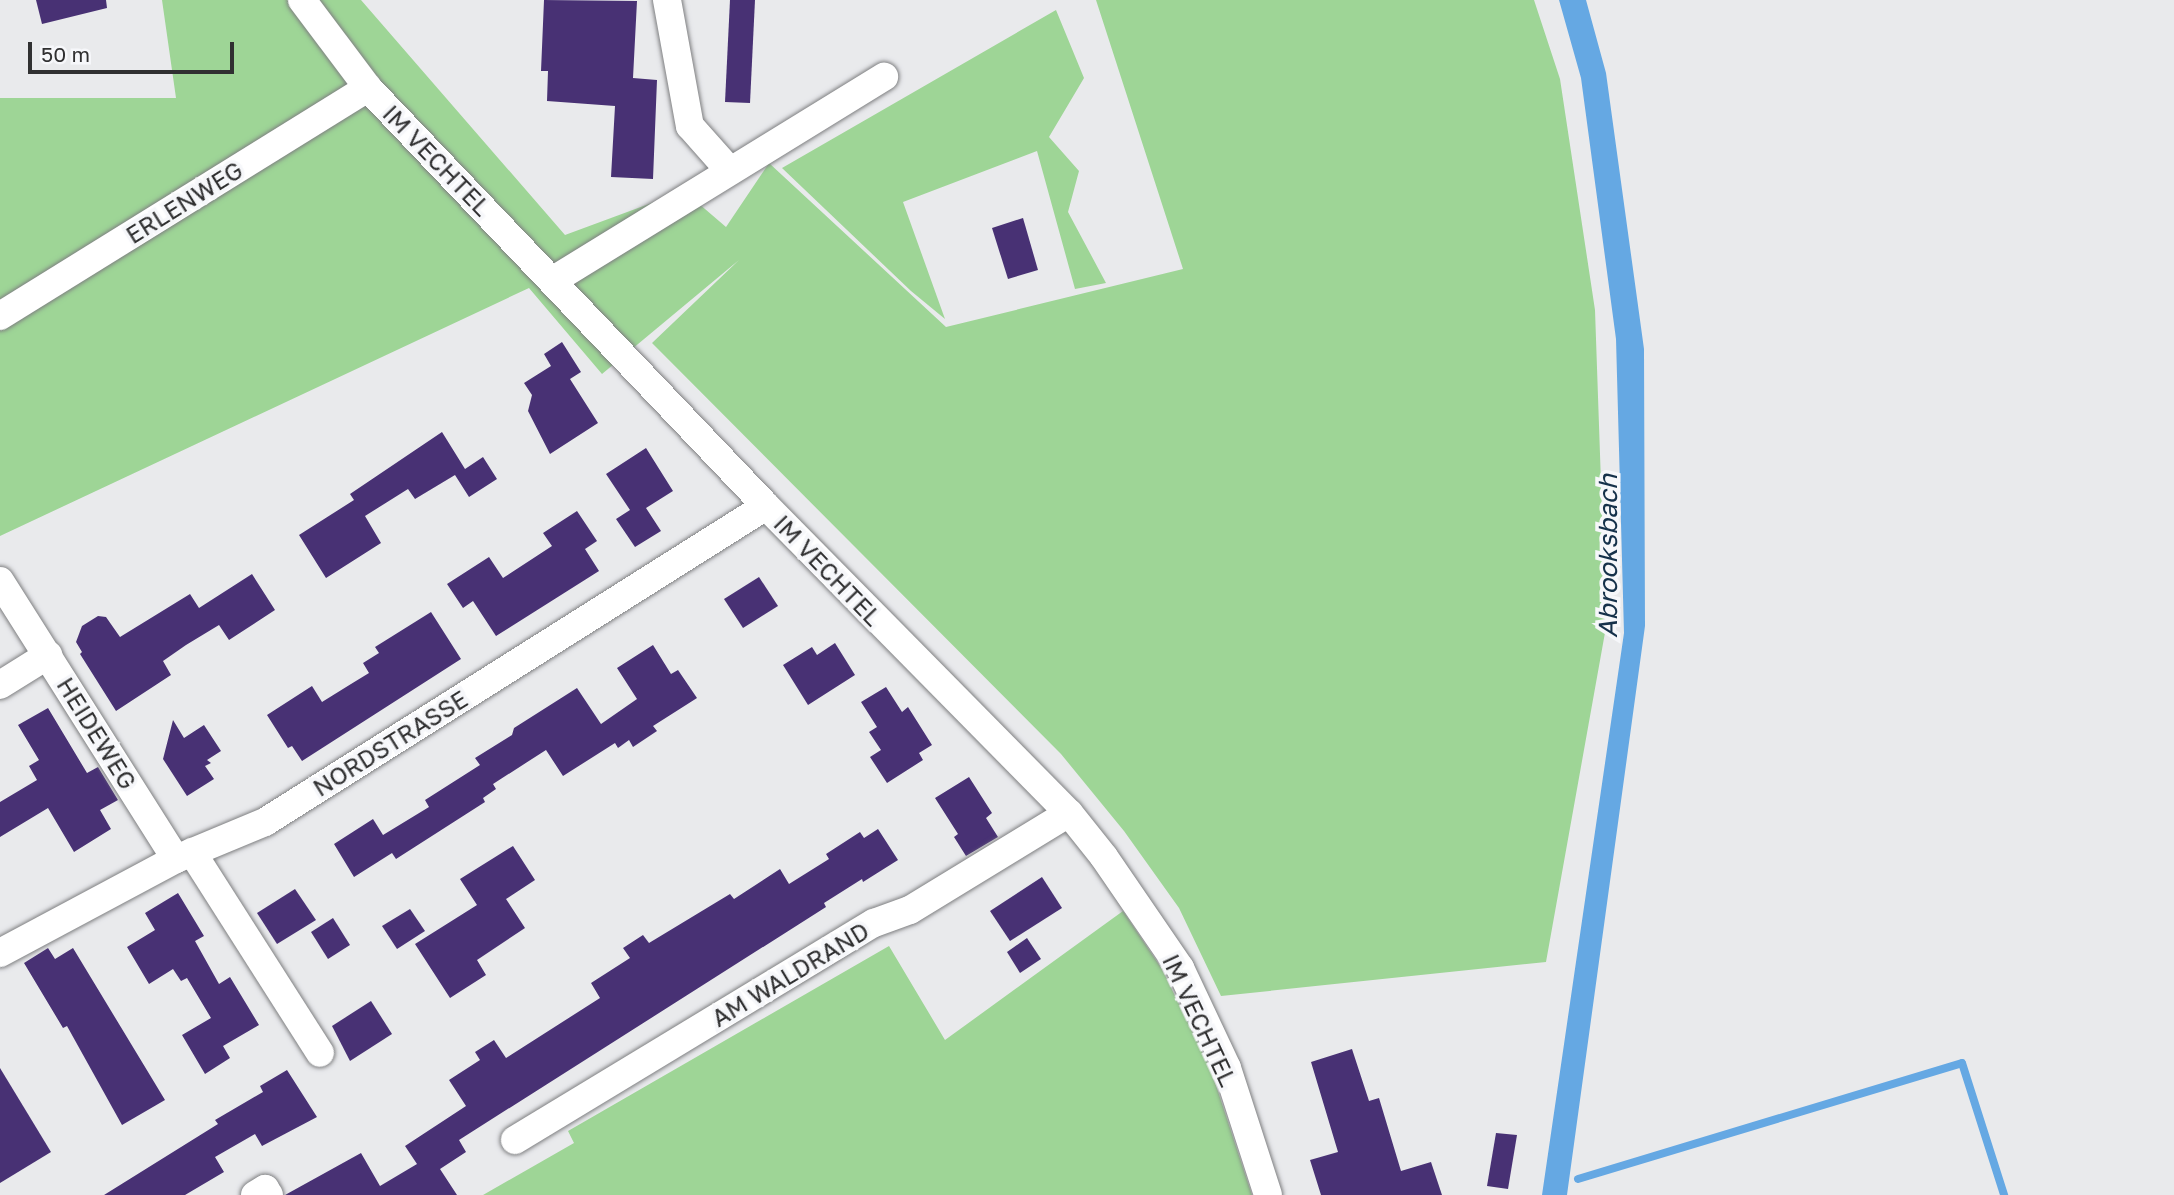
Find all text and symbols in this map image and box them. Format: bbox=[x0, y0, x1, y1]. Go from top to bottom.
scale bar bbox=[32, 28, 238, 72]
text: 50 m bbox=[41, 41, 90, 67]
street label: IM VECHTEL bbox=[377, 99, 497, 221]
street label: ERLENWEG bbox=[120, 155, 248, 249]
water label: Abrooksbach bbox=[1592, 474, 1624, 638]
street label: IM VECHTEL bbox=[768, 509, 888, 631]
street label: HEIDEWEG bbox=[51, 672, 143, 794]
street label: NORDSTRASSE bbox=[307, 684, 473, 802]
street label: AM WALDRAND bbox=[706, 916, 874, 1032]
street label: IM VECHTEL bbox=[1157, 949, 1243, 1091]

